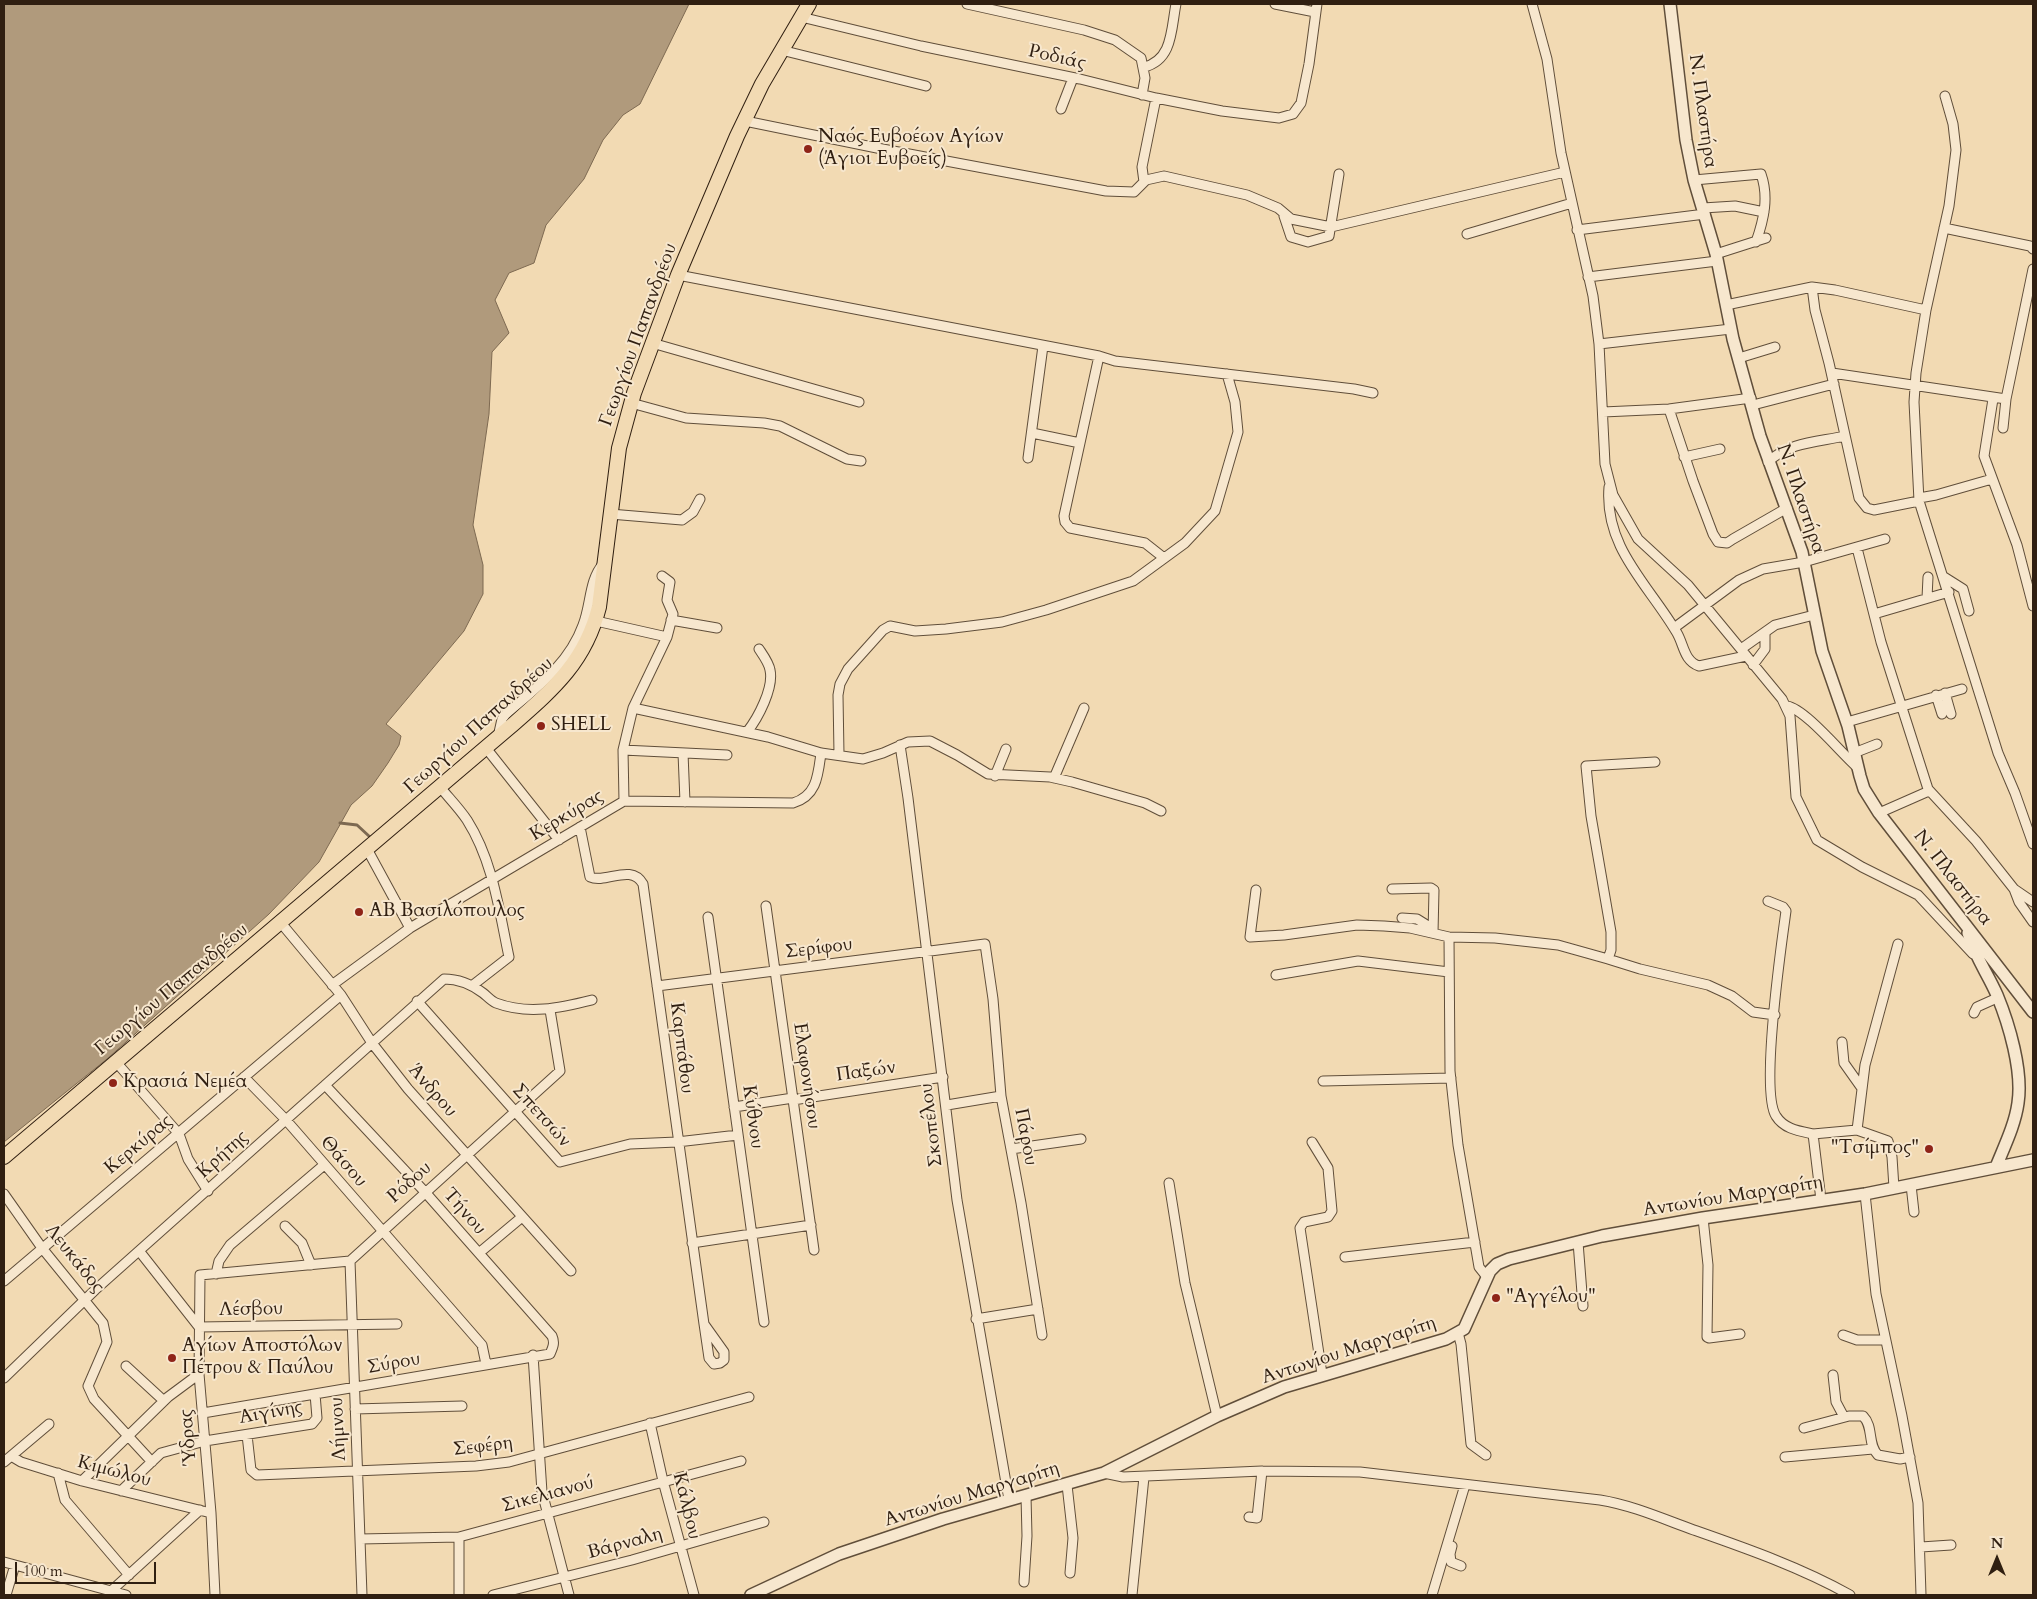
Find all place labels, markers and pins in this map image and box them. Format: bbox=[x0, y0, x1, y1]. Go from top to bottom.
place label: Ναός Ευβοέων Αγίων (Άγιοι Ευβοείς) bbox=[818, 127, 1004, 171]
marker: Ναός Ευβοέων Αγίων (Άγιοι Ευβοείς) bbox=[802, 143, 814, 155]
place label: SHELL bbox=[551, 715, 611, 737]
marker: SHELL bbox=[535, 720, 547, 732]
place label: ΑΒ Βασιλόπουλος bbox=[369, 901, 525, 923]
marker: ΑΒ Βασιλόπουλος bbox=[353, 906, 365, 918]
place label: Κρασιά Νεμέα bbox=[123, 1072, 247, 1094]
marker: Κρασιά Νεμέα bbox=[107, 1077, 119, 1089]
place label: "Τσίμπος" bbox=[1831, 1138, 1919, 1160]
marker: "Τσίμπος" bbox=[1923, 1143, 1935, 1155]
place label: "Αγγέλου" bbox=[1506, 1287, 1596, 1309]
marker: "Αγγέλου" bbox=[1490, 1292, 1502, 1304]
place label: Αγίων Αποστόλων Πέτρου & Παύλου bbox=[182, 1336, 342, 1380]
marker: Αγίων Αποστόλων Πέτρου & Παύλου bbox=[166, 1352, 178, 1364]

